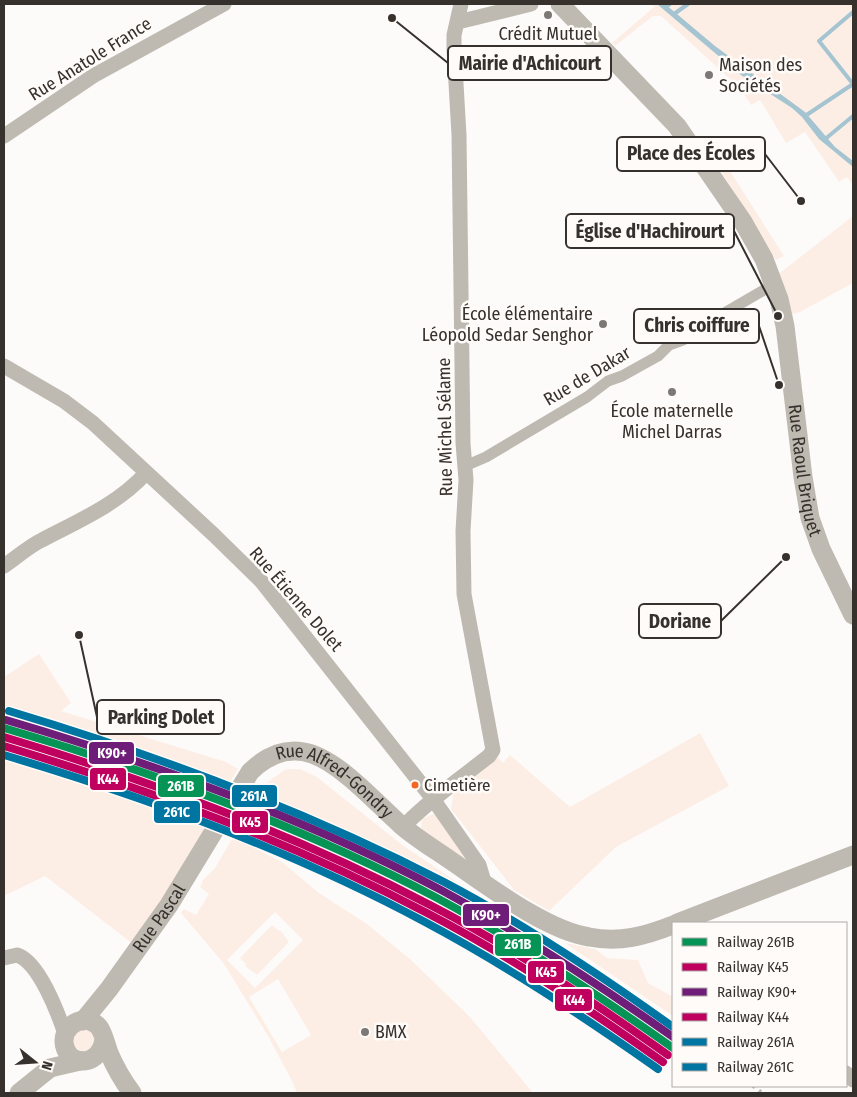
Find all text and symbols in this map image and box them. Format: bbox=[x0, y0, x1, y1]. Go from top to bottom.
marker: Crédit Mutuel bbox=[542, 9, 554, 21]
street label: Rue Anatole France bbox=[25, 12, 156, 106]
place label: Crédit Mutuel bbox=[499, 23, 598, 45]
callout: Mairie d'Achicourt bbox=[448, 46, 611, 80]
text: Mairie d'Achicourt bbox=[459, 52, 602, 75]
place label: Maison des Sociétés bbox=[719, 54, 803, 97]
marker: Maison des Sociétés bbox=[703, 69, 715, 81]
callout: Place des Écoles bbox=[617, 137, 765, 171]
text: Place des Écoles bbox=[627, 140, 756, 165]
callout: Église d'Hachirourt bbox=[566, 214, 734, 248]
text: Église d'Hachirourt bbox=[576, 218, 725, 243]
place label: École élémentaire Léopold Sedar Senghor bbox=[422, 302, 594, 346]
callout: Chris coiffure bbox=[634, 309, 759, 343]
text: Chris coiffure bbox=[644, 314, 750, 337]
marker: École élémentaire Léopold Sedar Senghor bbox=[597, 318, 609, 330]
street label: Rue de Dakar bbox=[540, 341, 635, 411]
street label: Rue Michel Sélame bbox=[433, 357, 457, 497]
marker: École maternelle Michel Darras bbox=[666, 386, 678, 398]
place label: École maternelle Michel Darras bbox=[611, 399, 734, 443]
street label: Rue Raoul Briquet bbox=[783, 403, 827, 539]
street label: Rue Étienne Dolet bbox=[245, 542, 348, 656]
callout: Doriane bbox=[639, 604, 721, 638]
text: Doriane bbox=[649, 610, 712, 633]
callout: Parking Dolet bbox=[97, 700, 224, 734]
text: Parking Dolet bbox=[108, 706, 215, 729]
street label: Rue Alfred-Gondry bbox=[273, 740, 398, 823]
line badge: K90+ bbox=[88, 741, 135, 765]
text: K90+ bbox=[97, 745, 127, 762]
line badge: K44 bbox=[89, 767, 127, 791]
text: K44 bbox=[97, 771, 119, 788]
line badge: 261B bbox=[157, 774, 205, 798]
place label: Cimetière bbox=[424, 775, 491, 796]
text: 261B bbox=[167, 778, 195, 795]
marker: Cimetière bbox=[410, 780, 420, 790]
line badge: 261A bbox=[231, 784, 278, 808]
text: 261A bbox=[240, 788, 268, 805]
line badge: 261C bbox=[153, 800, 201, 824]
text: 261C bbox=[163, 804, 191, 821]
line badge: K45 bbox=[231, 810, 269, 834]
text: K45 bbox=[239, 814, 261, 831]
street label: Rue Pascal bbox=[128, 880, 190, 957]
line badge: K90+ bbox=[462, 903, 510, 927]
text: K90+ bbox=[471, 907, 501, 924]
legend bbox=[672, 922, 847, 1087]
line badge: 261B bbox=[494, 933, 542, 957]
text: Railway 261B bbox=[717, 933, 795, 951]
text: 261B bbox=[504, 936, 532, 953]
text: Railway K45 bbox=[717, 958, 789, 976]
line badge: K45 bbox=[527, 960, 565, 984]
text: K45 bbox=[535, 964, 557, 981]
text: Railway K90+ bbox=[717, 983, 797, 1001]
line badge: K44 bbox=[554, 988, 593, 1012]
text: K44 bbox=[563, 992, 585, 1009]
text: Railway K44 bbox=[717, 1008, 789, 1026]
place label: BMX bbox=[375, 1021, 407, 1043]
marker: BMX bbox=[359, 1026, 371, 1038]
text: Railway 261A bbox=[717, 1033, 794, 1051]
north arrow bbox=[10, 1037, 60, 1087]
text: Railway 261C bbox=[717, 1058, 794, 1076]
text: N bbox=[38, 1059, 56, 1072]

